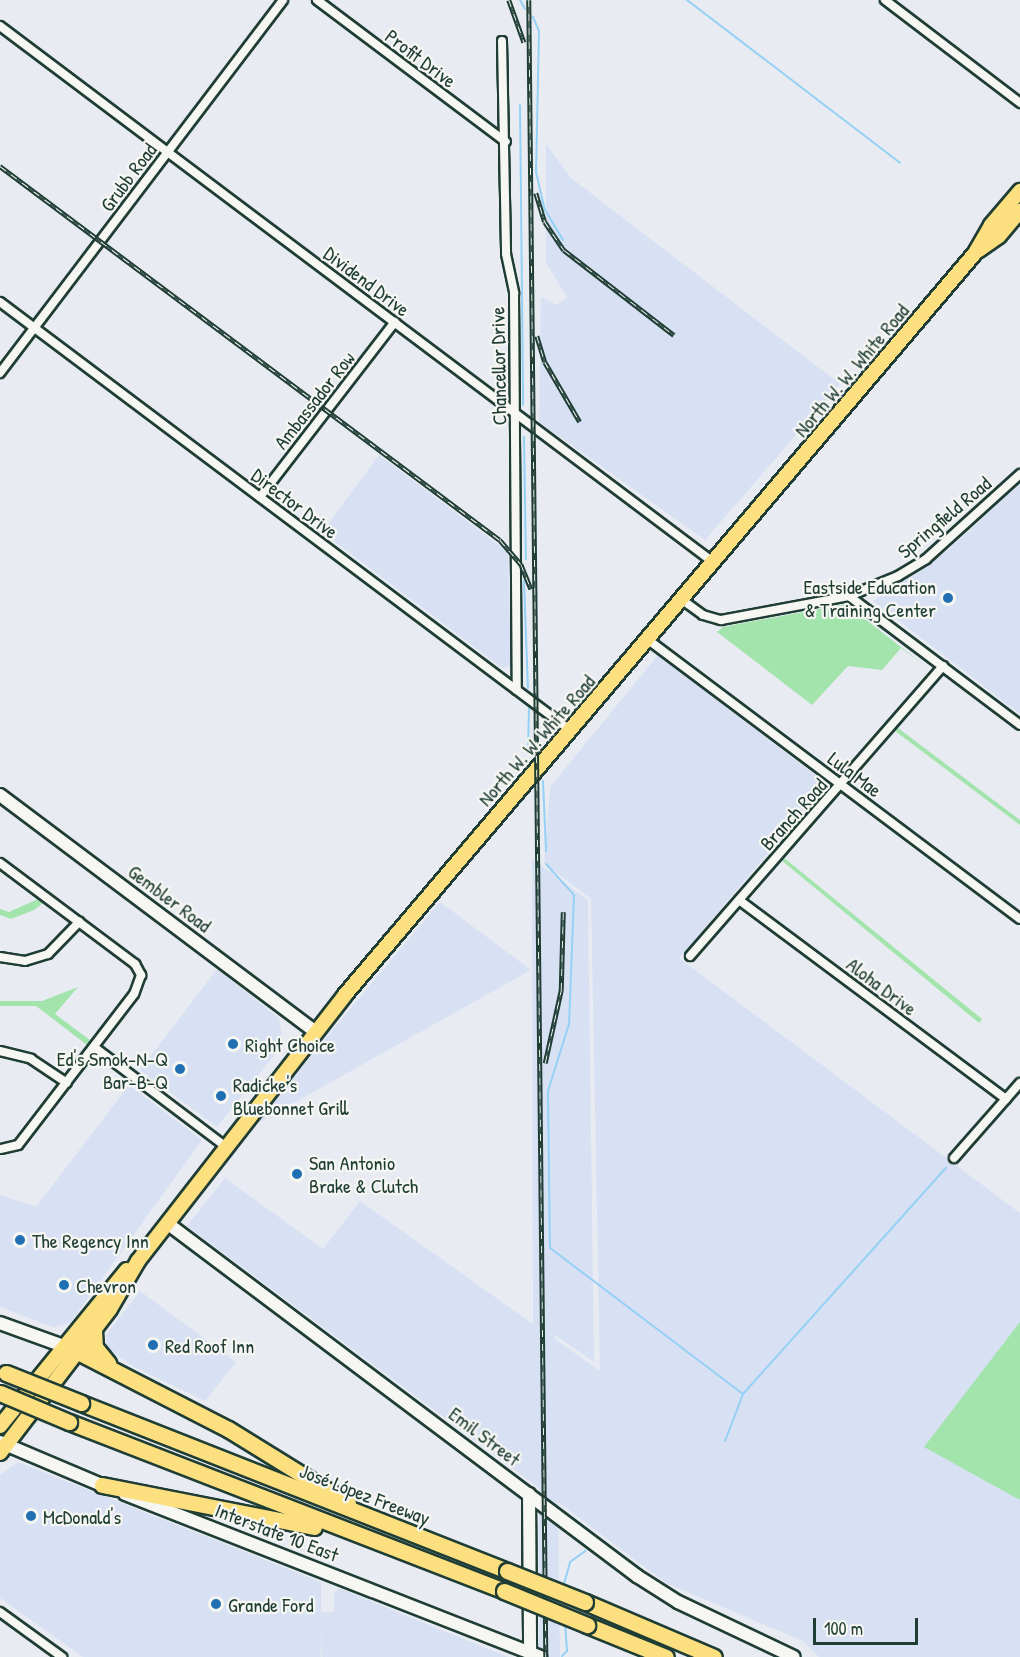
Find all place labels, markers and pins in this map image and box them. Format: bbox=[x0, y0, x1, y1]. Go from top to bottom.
place label: Eastside Education & Training Center bbox=[804, 574, 936, 621]
marker: Eastside Education & Training Center bbox=[941, 591, 955, 605]
place label: Right Choice bbox=[245, 1032, 335, 1056]
marker: Right Choice bbox=[226, 1037, 240, 1051]
place label: Ed's Smok-N-Q Bar-B-Q bbox=[57, 1046, 168, 1093]
marker: Ed's Smok-N-Q Bar-B-Q bbox=[173, 1062, 187, 1076]
place label: Radicke's Bluebonnet Grill bbox=[233, 1072, 349, 1119]
marker: Radicke's Bluebonnet Grill bbox=[214, 1089, 228, 1103]
place label: San Antonio Brake & Clutch bbox=[309, 1150, 418, 1197]
marker: San Antonio Brake & Clutch bbox=[290, 1167, 304, 1181]
place label: The Regency Inn bbox=[32, 1228, 149, 1252]
marker: The Regency Inn bbox=[13, 1233, 27, 1247]
place label: Chevron bbox=[76, 1273, 136, 1297]
marker: Chevron bbox=[57, 1278, 71, 1292]
place label: Red Roof Inn bbox=[165, 1333, 254, 1357]
marker: Red Roof Inn bbox=[146, 1338, 160, 1352]
place label: McDonald's bbox=[43, 1504, 121, 1528]
marker: McDonald's bbox=[24, 1509, 38, 1523]
place label: Grande Ford bbox=[228, 1592, 314, 1616]
marker: Grande Ford bbox=[209, 1597, 223, 1611]

